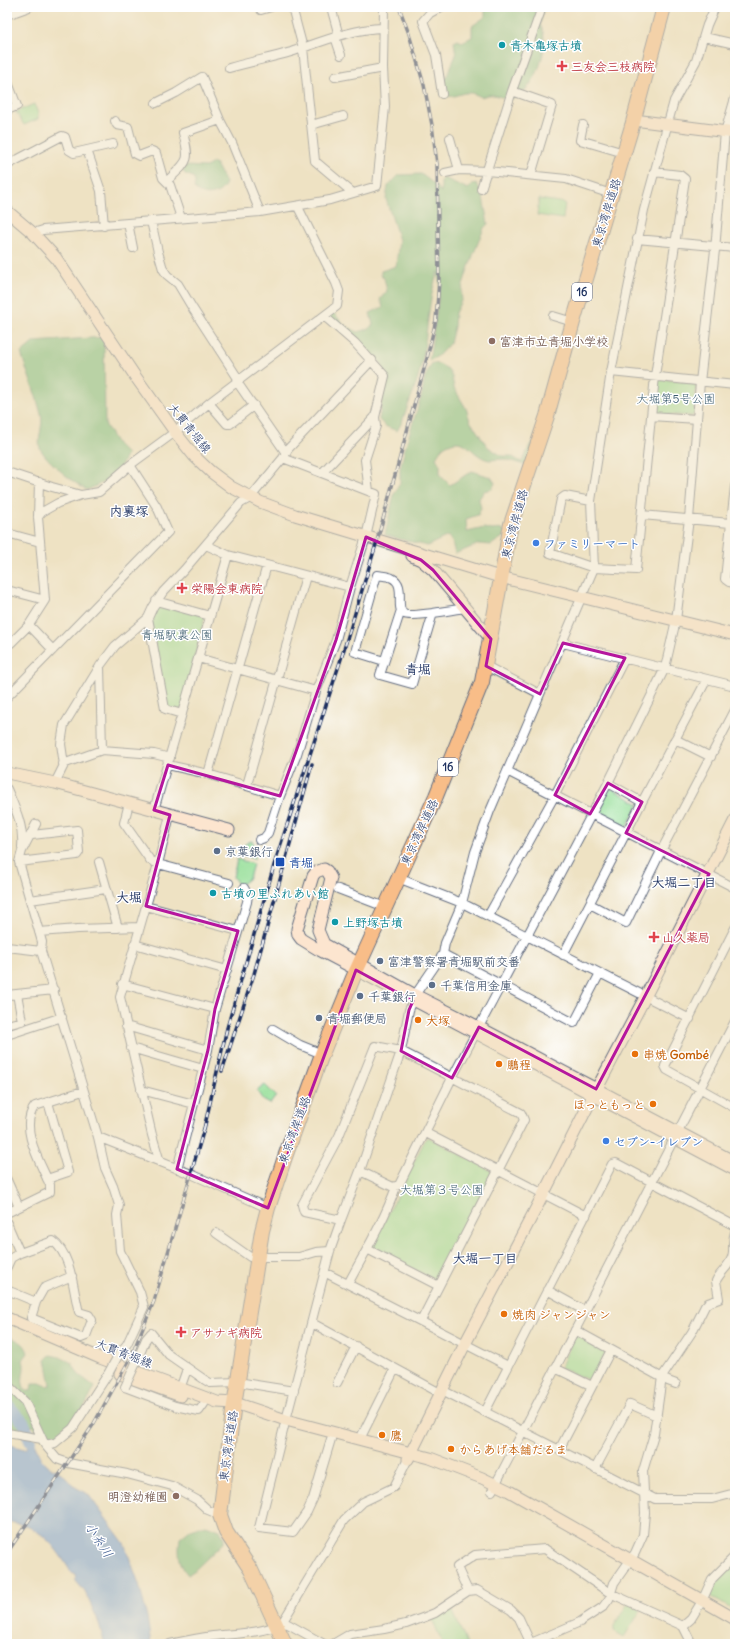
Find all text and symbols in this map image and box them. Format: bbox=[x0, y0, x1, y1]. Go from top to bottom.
place label: 青木亀塚古墳 bbox=[510, 38, 582, 53]
marker: 青木亀塚古墳 bbox=[497, 40, 507, 50]
place label: 三友会三枝病院 bbox=[571, 59, 655, 74]
marker: 三友会三枝病院 bbox=[556, 60, 568, 72]
street label: 東京湾岸道路 bbox=[588, 176, 624, 250]
road number: 16 bbox=[572, 283, 592, 301]
place label: 富津市立青堀小学校 bbox=[500, 334, 608, 349]
marker: 富津市立青堀小学校 bbox=[487, 336, 497, 346]
park label: 大堀第5号公園 bbox=[637, 391, 715, 406]
street label: 大貫青堀線 bbox=[165, 400, 215, 456]
street label: 東京湾岸道路 bbox=[497, 487, 531, 561]
district label: 内裏塚 bbox=[109, 503, 149, 520]
place label: ファミリーマート bbox=[544, 536, 640, 551]
marker: ファミリーマート bbox=[531, 538, 541, 548]
place label: 栄陽会東病院 bbox=[191, 581, 263, 596]
marker: 栄陽会東病院 bbox=[176, 582, 188, 594]
park label: 青堀駅裏公園 bbox=[141, 627, 213, 642]
district label: 青堀 bbox=[405, 661, 431, 678]
road number: 16 bbox=[438, 758, 458, 776]
street label: 東京湾岸道路 bbox=[397, 796, 441, 868]
place label: 京葉銀行 bbox=[225, 844, 273, 859]
marker: 京葉銀行 bbox=[212, 846, 222, 856]
place label: 青堀 bbox=[289, 855, 313, 870]
marker: 青堀 bbox=[274, 856, 286, 868]
district label: 大堀二丁目 bbox=[651, 874, 717, 891]
place label: 古墳の里ふれあい館 bbox=[221, 886, 329, 901]
marker: 古墳の里ふれあい館 bbox=[208, 888, 218, 898]
district label: 大堀 bbox=[116, 889, 142, 906]
place label: 上野塚古墳 bbox=[343, 915, 403, 930]
marker: 上野塚古墳 bbox=[330, 917, 340, 927]
place label: 山久薬局 bbox=[662, 930, 710, 945]
marker: 山久薬局 bbox=[649, 932, 659, 942]
place label: 富津警察署青堀駅前交番 bbox=[388, 954, 520, 969]
marker: 富津警察署青堀駅前交番 bbox=[375, 956, 385, 966]
place label: 千葉信用金庫 bbox=[440, 978, 512, 993]
marker: 千葉信用金庫 bbox=[427, 980, 437, 990]
place label: 千葉銀行 bbox=[368, 989, 416, 1004]
marker: 千葉銀行 bbox=[355, 991, 365, 1001]
place label: 青堀郵便局 bbox=[327, 1011, 387, 1026]
marker: 青堀郵便局 bbox=[314, 1013, 324, 1023]
place label: 大塚 bbox=[426, 1013, 450, 1028]
marker: 大塚 bbox=[413, 1015, 423, 1025]
place label: 串焼 Gombé bbox=[643, 1047, 709, 1062]
marker: 串焼 Gombé bbox=[630, 1049, 640, 1059]
place label: 鵬程 bbox=[507, 1057, 531, 1072]
marker: 鵬程 bbox=[494, 1059, 504, 1069]
street label: 東京湾岸道路 bbox=[275, 1094, 313, 1166]
place label: ほっともっと bbox=[573, 1097, 645, 1112]
marker: ほっともっと bbox=[648, 1099, 658, 1109]
place label: セブン-イレブン bbox=[614, 1134, 703, 1149]
marker: セブン-イレブン bbox=[601, 1136, 611, 1146]
park label: 大堀第３号公園 bbox=[400, 1182, 484, 1197]
district label: 大堀一丁目 bbox=[452, 1250, 518, 1267]
place label: 焼肉 ジャンジャン bbox=[512, 1307, 611, 1322]
marker: 焼肉 ジャンジャン bbox=[499, 1309, 509, 1319]
place label: アサナギ病院 bbox=[190, 1325, 262, 1340]
marker: アサナギ病院 bbox=[175, 1326, 187, 1338]
street label: 大貫青堀線 bbox=[93, 1335, 155, 1371]
street label: 東京湾岸道路 bbox=[216, 1409, 240, 1483]
place label: 鷹 bbox=[390, 1428, 402, 1443]
marker: 鷹 bbox=[377, 1430, 387, 1440]
place label: からあげ本舗だるま bbox=[459, 1442, 568, 1457]
marker: からあげ本舗だるま bbox=[446, 1444, 456, 1454]
place label: 明澄幼稚園 bbox=[108, 1489, 168, 1504]
marker: 明澄幼稚園 bbox=[171, 1491, 181, 1501]
water label: 小糸川 bbox=[81, 1519, 117, 1561]

